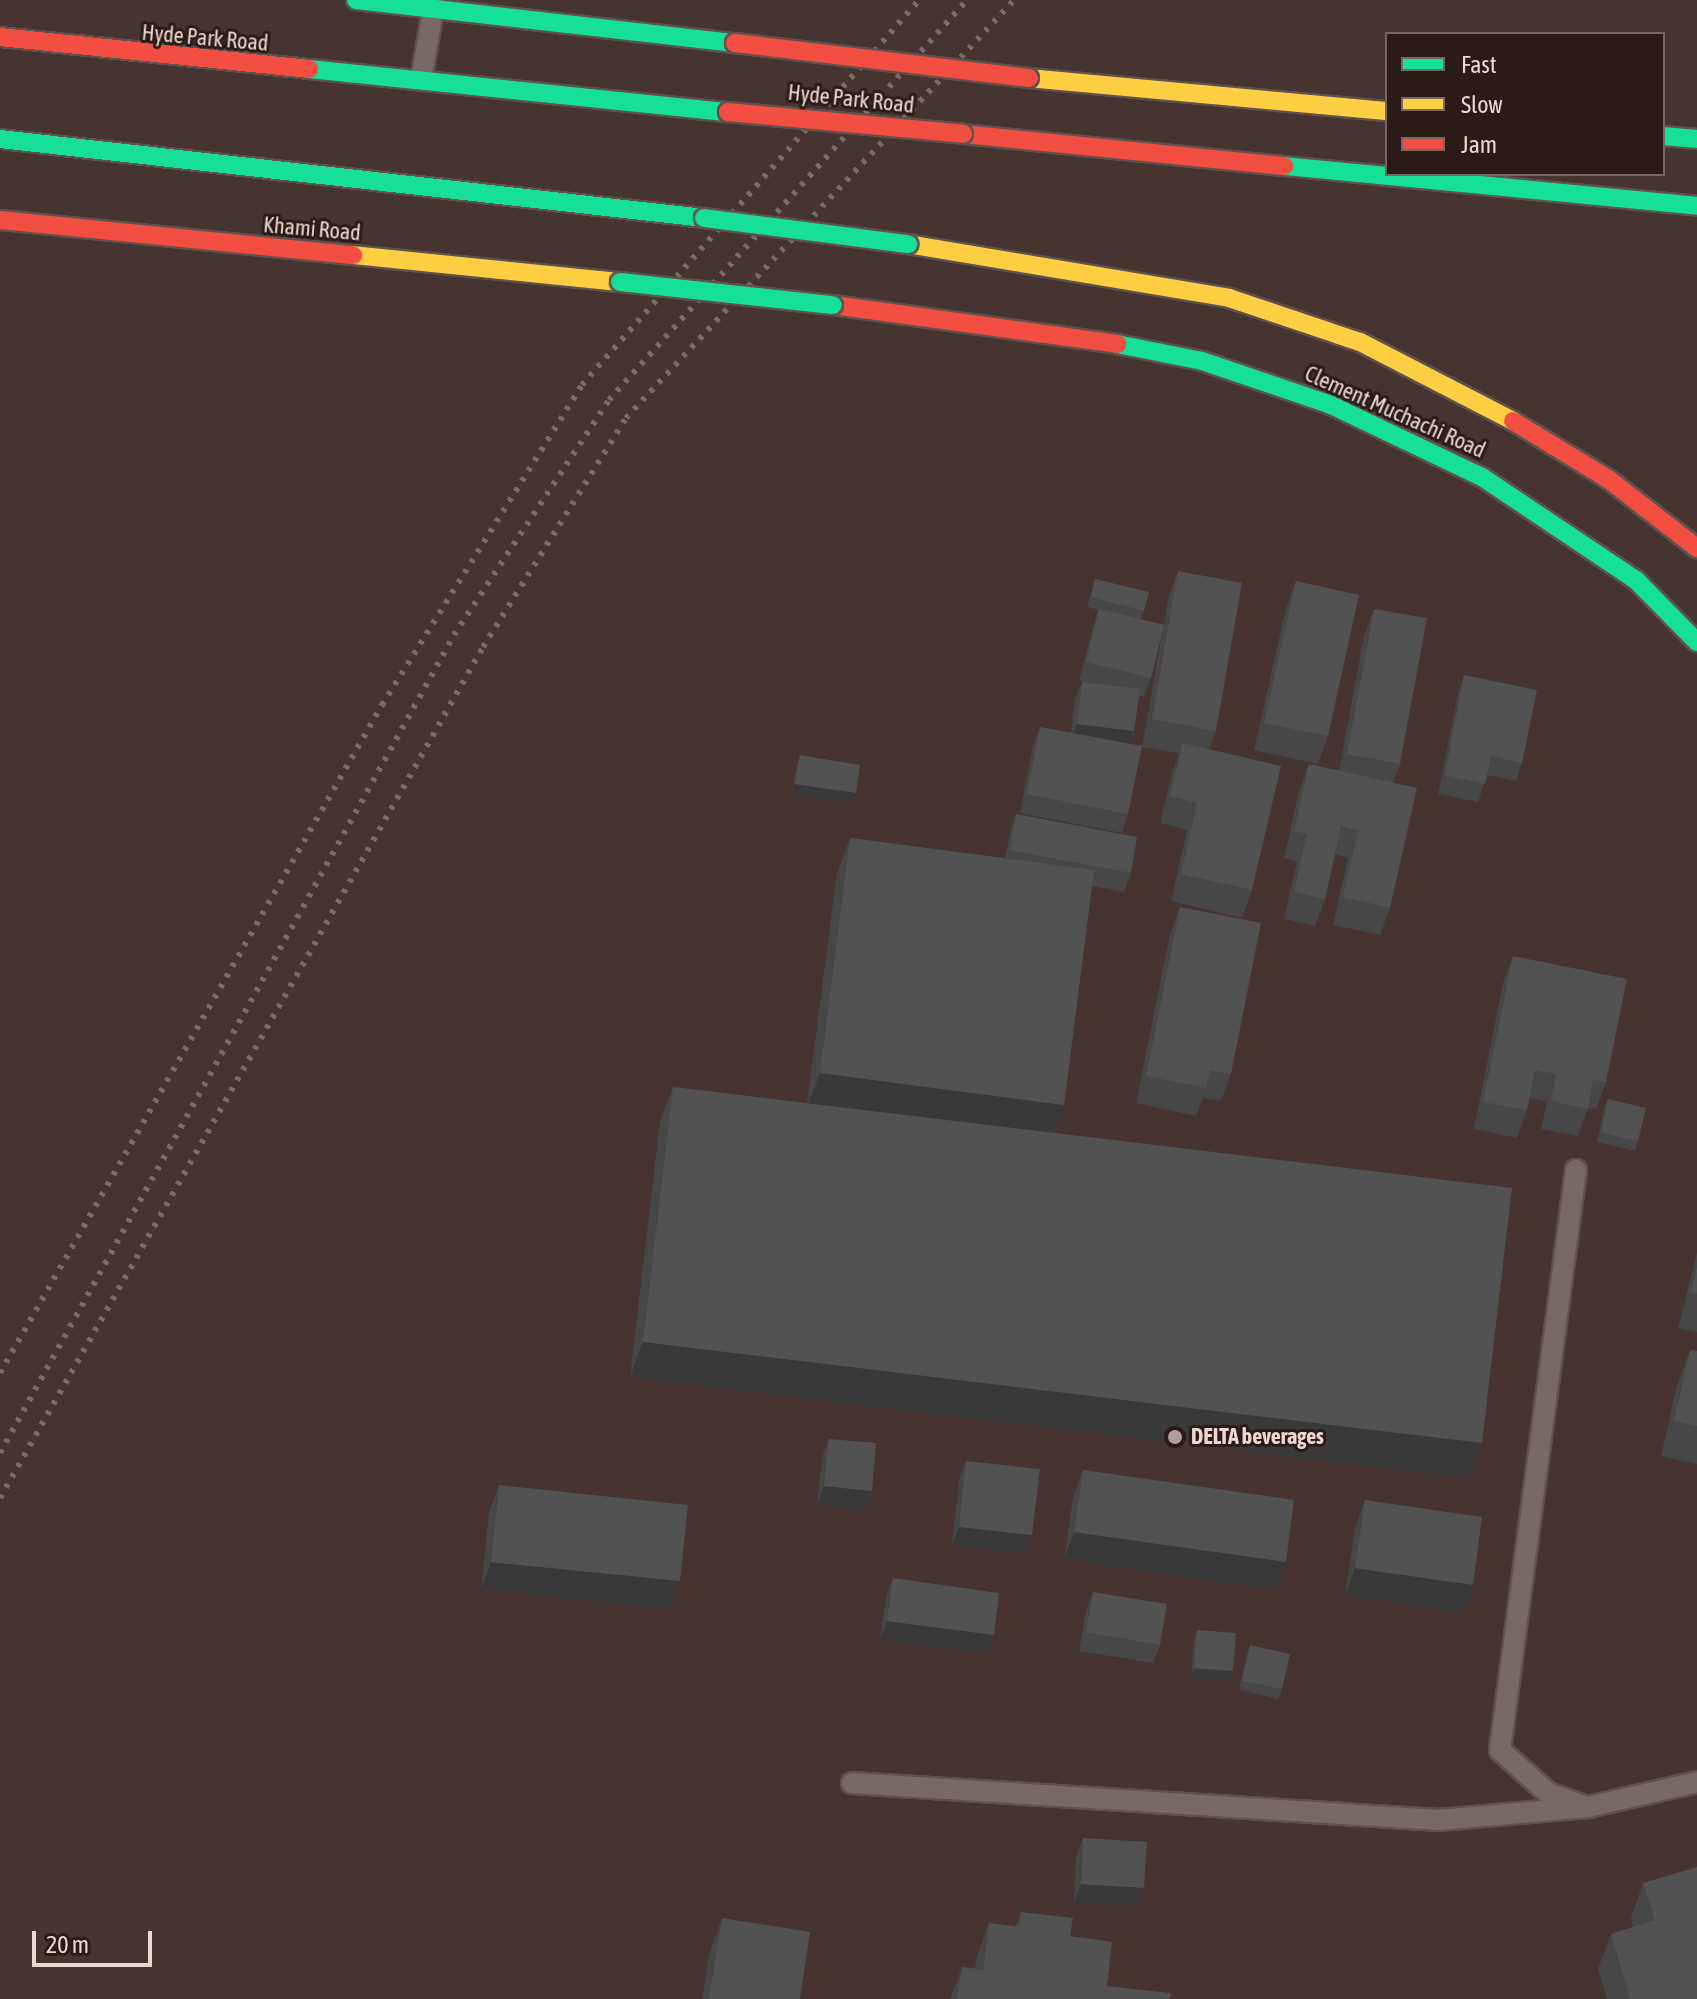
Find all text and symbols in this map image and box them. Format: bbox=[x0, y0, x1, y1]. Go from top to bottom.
street label: Hyde Park Road bbox=[141, 19, 269, 57]
legend bbox=[1385, 32, 1665, 176]
text: Fast bbox=[1461, 51, 1497, 78]
street label: Hyde Park Road bbox=[787, 79, 915, 119]
text: Slow bbox=[1461, 91, 1503, 118]
text: Jam bbox=[1461, 131, 1497, 158]
street label: Khami Road bbox=[262, 212, 362, 246]
street label: Clement Muchachi Road bbox=[1301, 360, 1489, 464]
place label: DELTA beverages bbox=[1191, 1424, 1324, 1450]
marker: DELTA beverages bbox=[1166, 1428, 1184, 1446]
scale bar bbox=[36, 1915, 156, 1965]
text: 20 m bbox=[46, 1931, 89, 1958]

